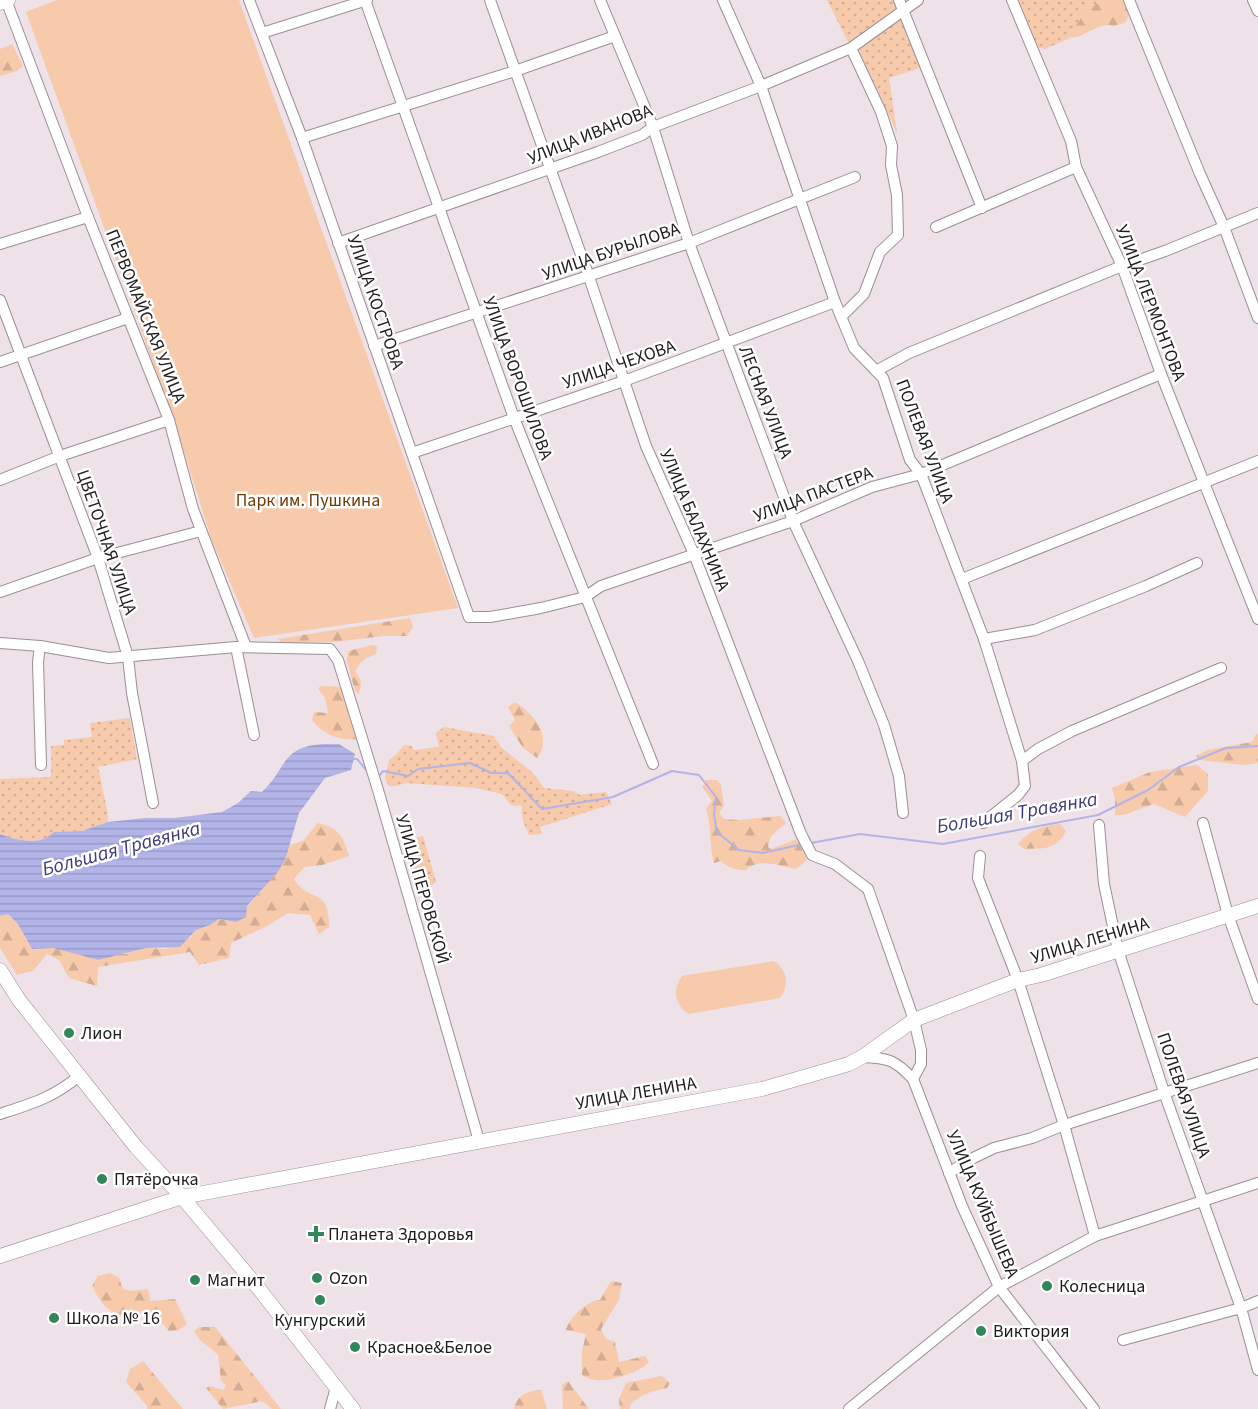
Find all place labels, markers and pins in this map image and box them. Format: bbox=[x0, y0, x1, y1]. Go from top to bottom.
place label: Лион bbox=[81, 1021, 122, 1046]
marker: Лион bbox=[62, 1026, 76, 1040]
place label: Пятёрочка bbox=[114, 1167, 199, 1192]
marker: Пятёрочка bbox=[95, 1172, 109, 1186]
place label: Планета Здоровья bbox=[328, 1222, 474, 1247]
marker: Планета Здоровья bbox=[309, 1227, 323, 1241]
place label: Ozon bbox=[329, 1266, 368, 1291]
place label: Магнит bbox=[207, 1268, 265, 1293]
marker: Ozon bbox=[310, 1271, 324, 1285]
marker: Магнит bbox=[188, 1273, 202, 1287]
place label: Колесница bbox=[1059, 1274, 1145, 1299]
marker: Колесница bbox=[1040, 1279, 1054, 1293]
marker: Кунгурский bbox=[313, 1293, 327, 1307]
place label: Школа № 16 bbox=[66, 1306, 160, 1331]
place label: Кунгурский bbox=[274, 1308, 366, 1333]
marker: Школа № 16 bbox=[47, 1311, 61, 1325]
place label: Виктория bbox=[993, 1319, 1070, 1344]
marker: Виктория bbox=[974, 1324, 988, 1338]
place label: Красное&Белое bbox=[367, 1335, 492, 1360]
marker: Красное&Белое bbox=[348, 1340, 362, 1354]

